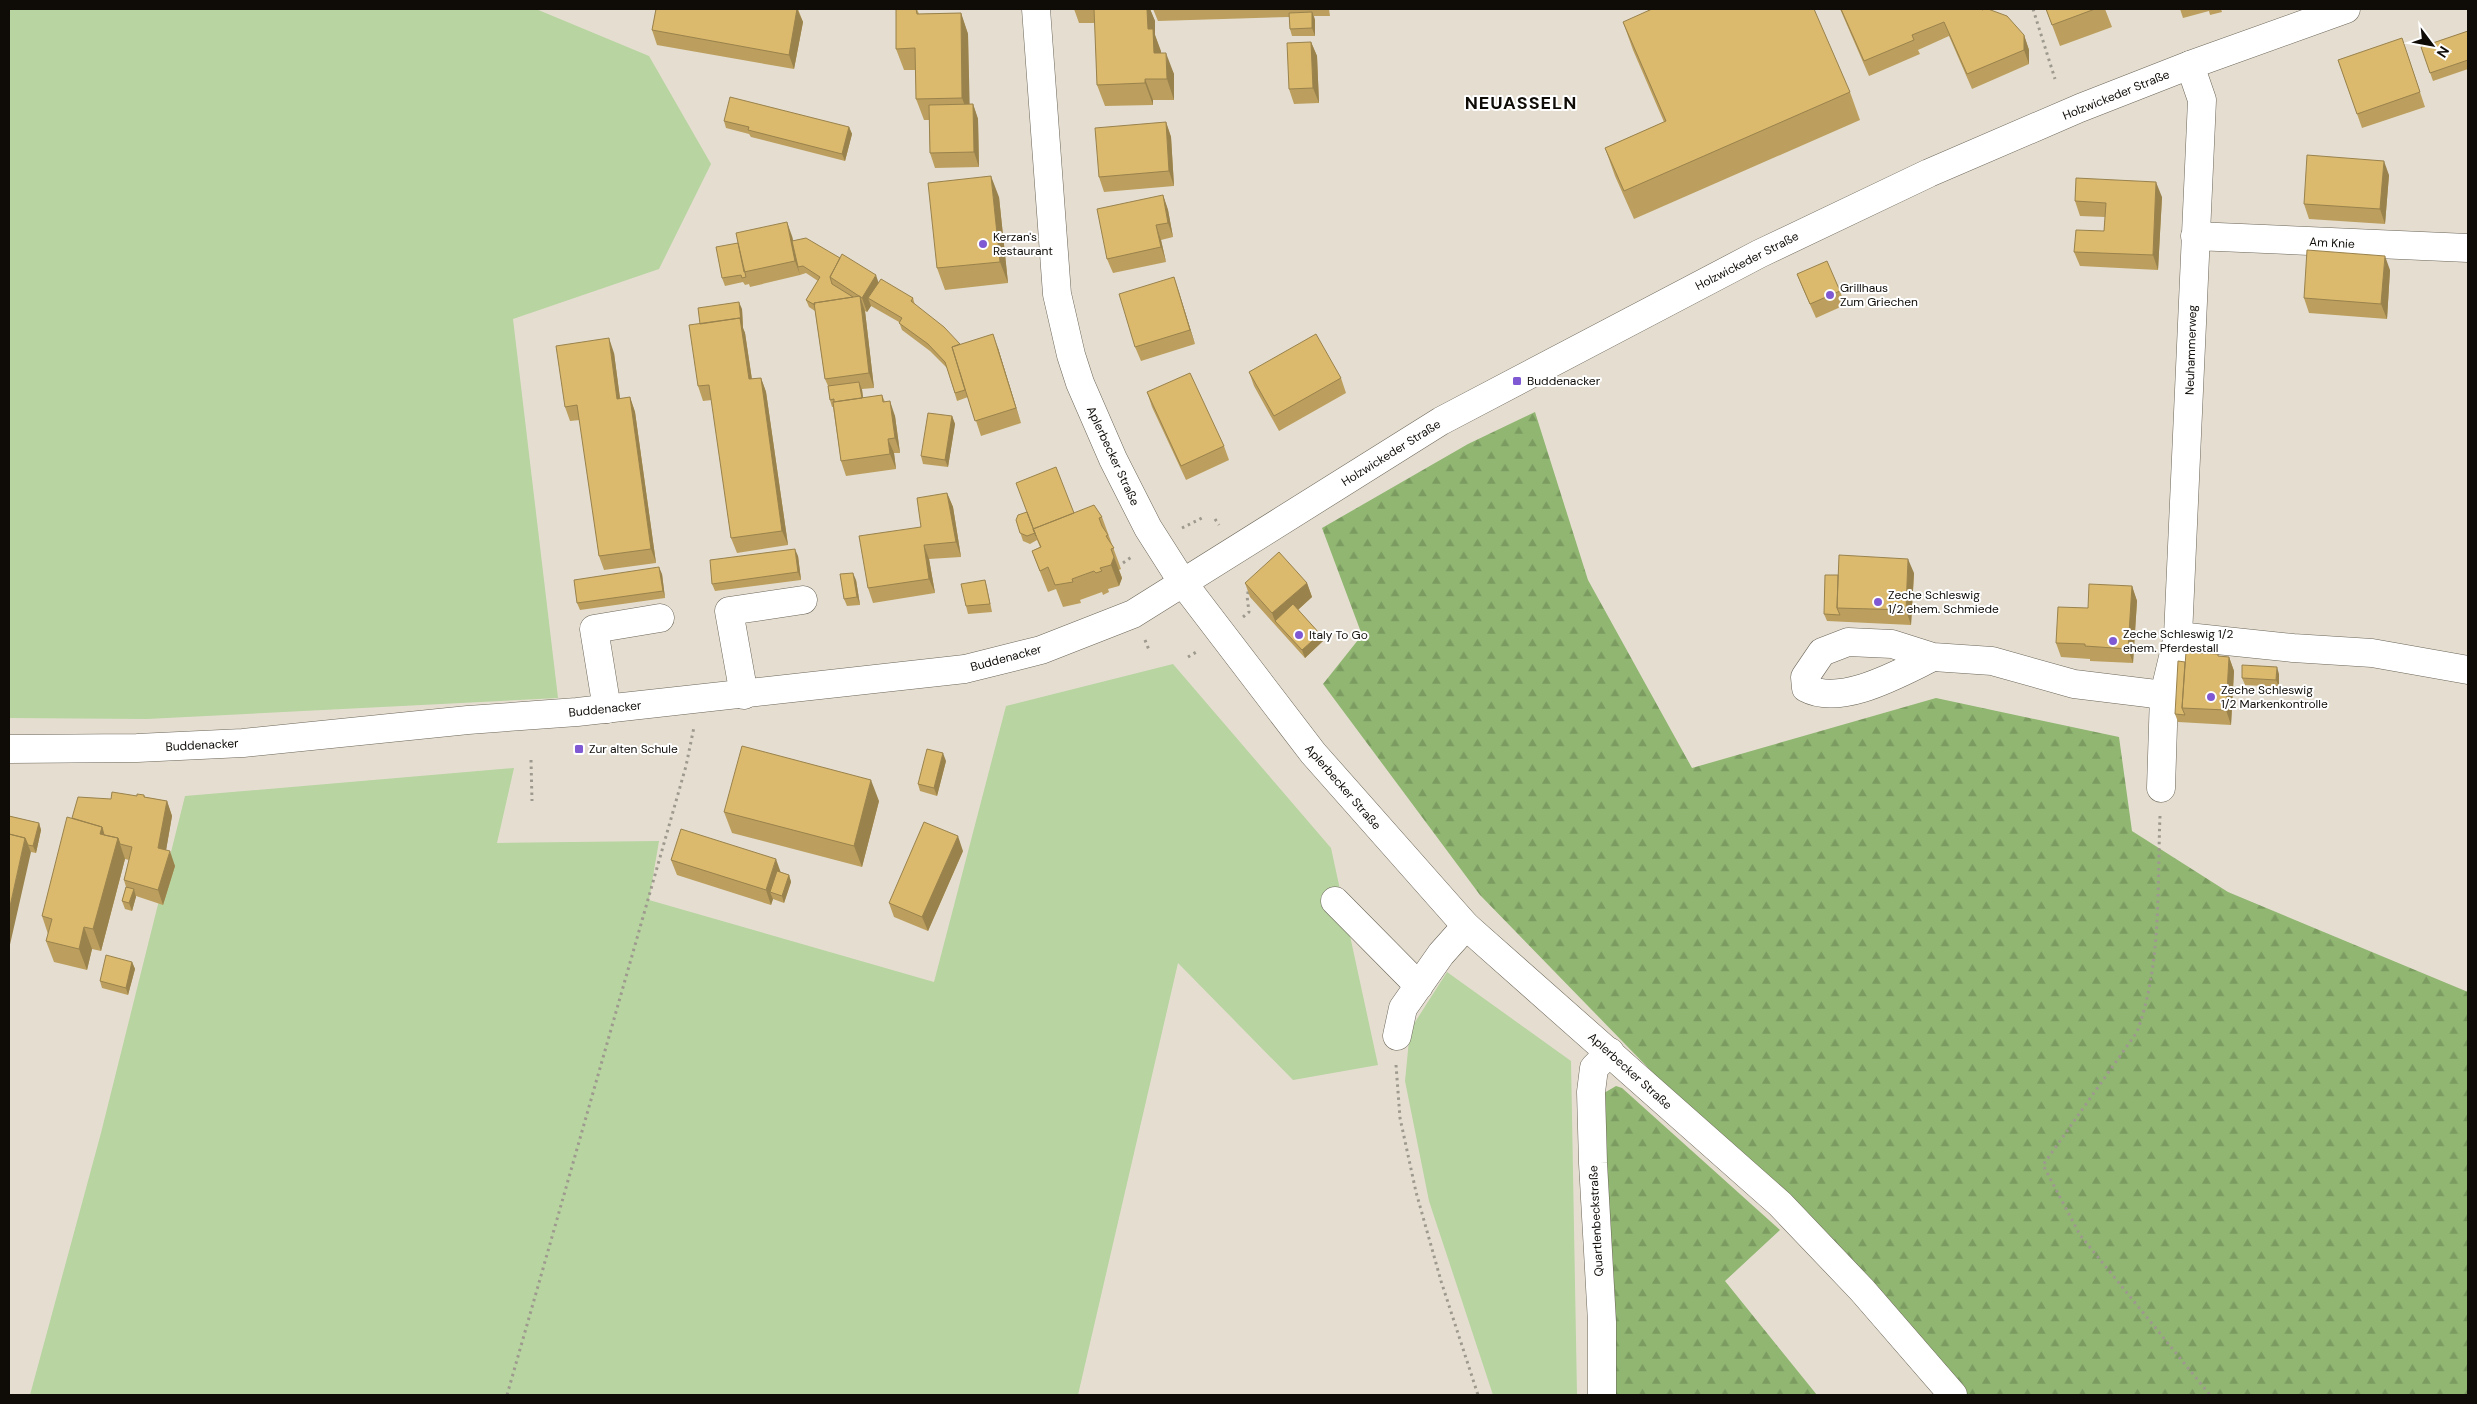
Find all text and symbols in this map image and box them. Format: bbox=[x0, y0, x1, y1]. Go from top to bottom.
north arrow bbox=[2407, 20, 2457, 70]
text: N bbox=[2433, 43, 2453, 61]
street label: Holzwickeder Straße bbox=[2060, 66, 2172, 124]
district label: NEUASSELN bbox=[1465, 91, 1577, 115]
street label: Holzwickeder Straße bbox=[1693, 228, 1802, 294]
place label: Kerzan's Restaurant bbox=[993, 229, 1053, 259]
street label: Am Knie bbox=[2309, 234, 2355, 252]
marker: Kerzan's Restaurant bbox=[977, 238, 989, 250]
place label: Grillhaus Zum Griechen bbox=[1840, 280, 1918, 310]
marker: Grillhaus Zum Griechen bbox=[1824, 289, 1836, 301]
street label: Neuhammerweg bbox=[2181, 304, 2201, 395]
place label: Buddenacker bbox=[1527, 373, 1601, 389]
marker: Buddenacker bbox=[1511, 375, 1523, 387]
street label: Aplerbecker Straße bbox=[1083, 404, 1143, 508]
street label: Holzwickeder Straße bbox=[1338, 416, 1444, 490]
place label: Zeche Schleswig 1/2 ehem. Schmiede bbox=[1888, 587, 1999, 617]
marker: Zeche Schleswig 1/2 ehem. Schmiede bbox=[1872, 596, 1884, 608]
place label: Zeche Schleswig 1/2 ehem. Pferdestall bbox=[2123, 626, 2233, 656]
place label: Italy To Go bbox=[1309, 627, 1368, 643]
marker: Italy To Go bbox=[1293, 629, 1305, 641]
marker: Zeche Schleswig 1/2 ehem. Pferdestall bbox=[2107, 635, 2119, 647]
street label: Buddenacker bbox=[969, 641, 1044, 675]
place label: Zeche Schleswig 1/2 Markenkontrolle bbox=[2221, 682, 2328, 712]
marker: Zeche Schleswig 1/2 Markenkontrolle bbox=[2205, 691, 2217, 703]
street label: Buddenacker bbox=[568, 697, 643, 721]
street label: Buddenacker bbox=[165, 735, 239, 755]
place label: Zur alten Schule bbox=[589, 741, 678, 757]
street label: Aplerbecker Straße bbox=[1302, 741, 1385, 833]
marker: Zur alten Schule bbox=[573, 743, 585, 755]
street label: Aplerbecker Straße bbox=[1585, 1029, 1676, 1113]
street label: Quartlenbeckstraße bbox=[1585, 1165, 1607, 1277]

